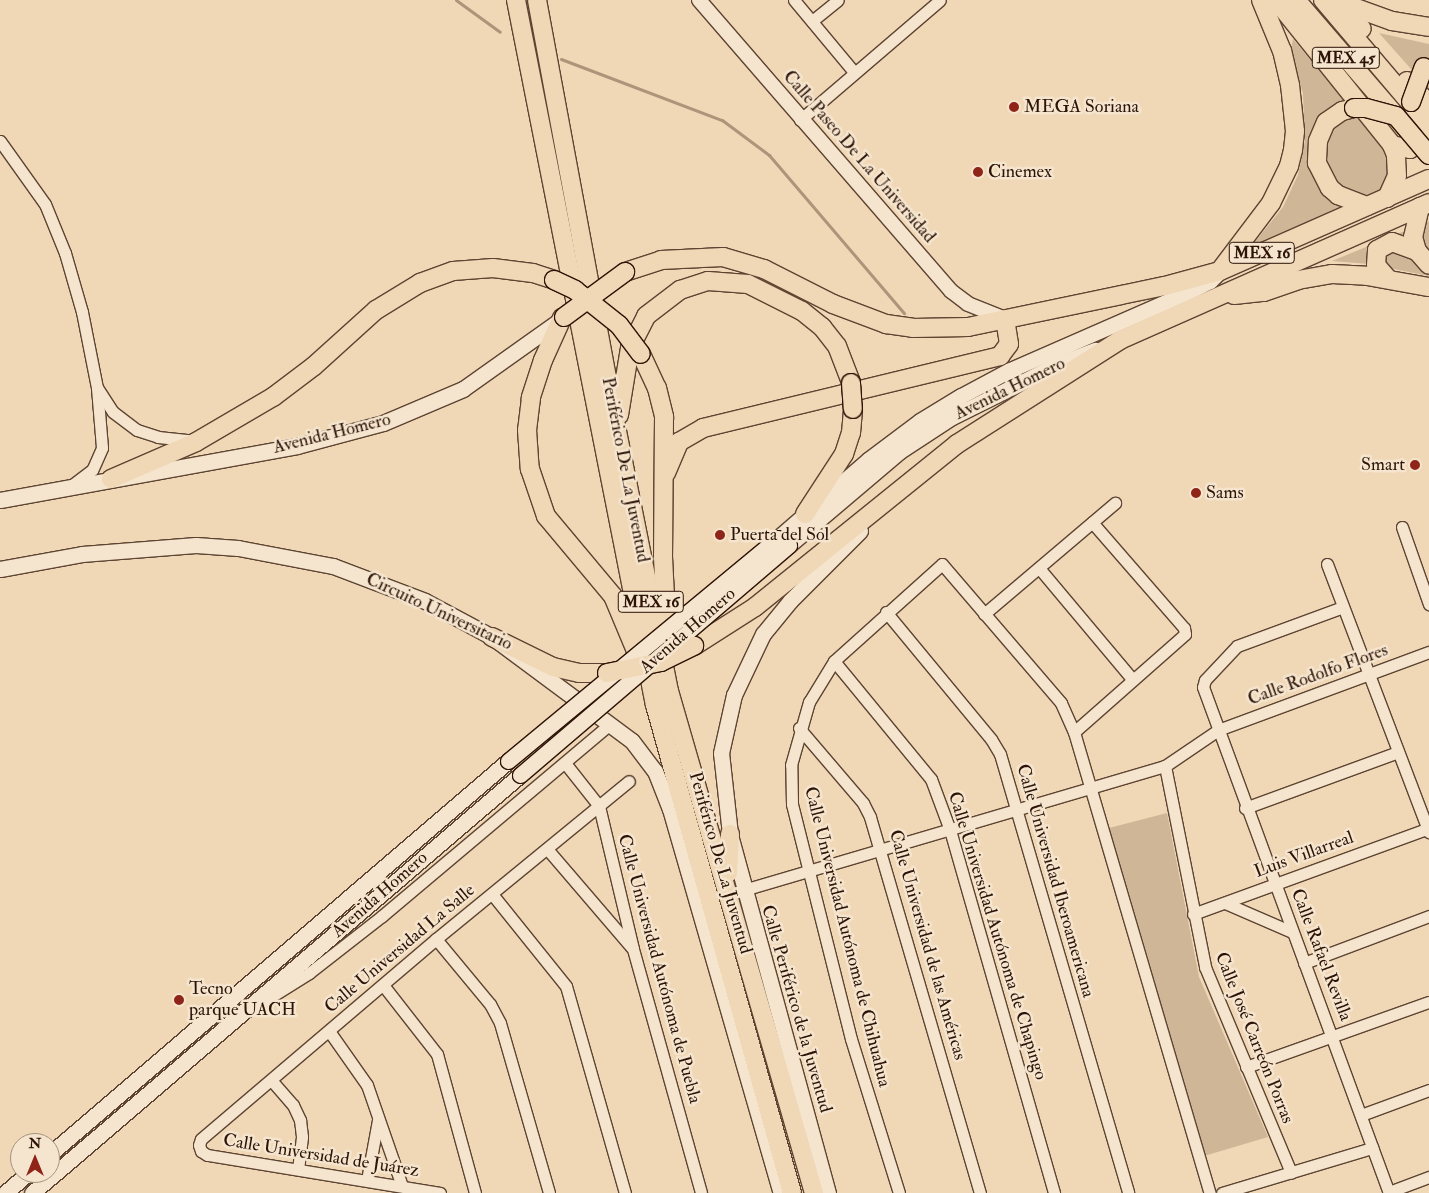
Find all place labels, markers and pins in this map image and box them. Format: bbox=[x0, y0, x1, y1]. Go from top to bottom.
place label: MEGA Soriana bbox=[1024, 96, 1139, 118]
marker: MEGA Soriana bbox=[1008, 101, 1020, 113]
place label: Cinemex bbox=[988, 161, 1052, 183]
marker: Cinemex bbox=[972, 166, 984, 178]
place label: Smart bbox=[1361, 454, 1405, 476]
marker: Smart bbox=[1409, 459, 1421, 471]
place label: Sams bbox=[1206, 482, 1244, 504]
marker: Sams bbox=[1190, 487, 1202, 499]
place label: Puerta del Sol bbox=[730, 524, 829, 546]
marker: Puerta del Sol bbox=[714, 529, 726, 541]
place label: Tecno parque UACH bbox=[189, 979, 296, 1022]
marker: Tecno parque UACH bbox=[173, 994, 185, 1006]

